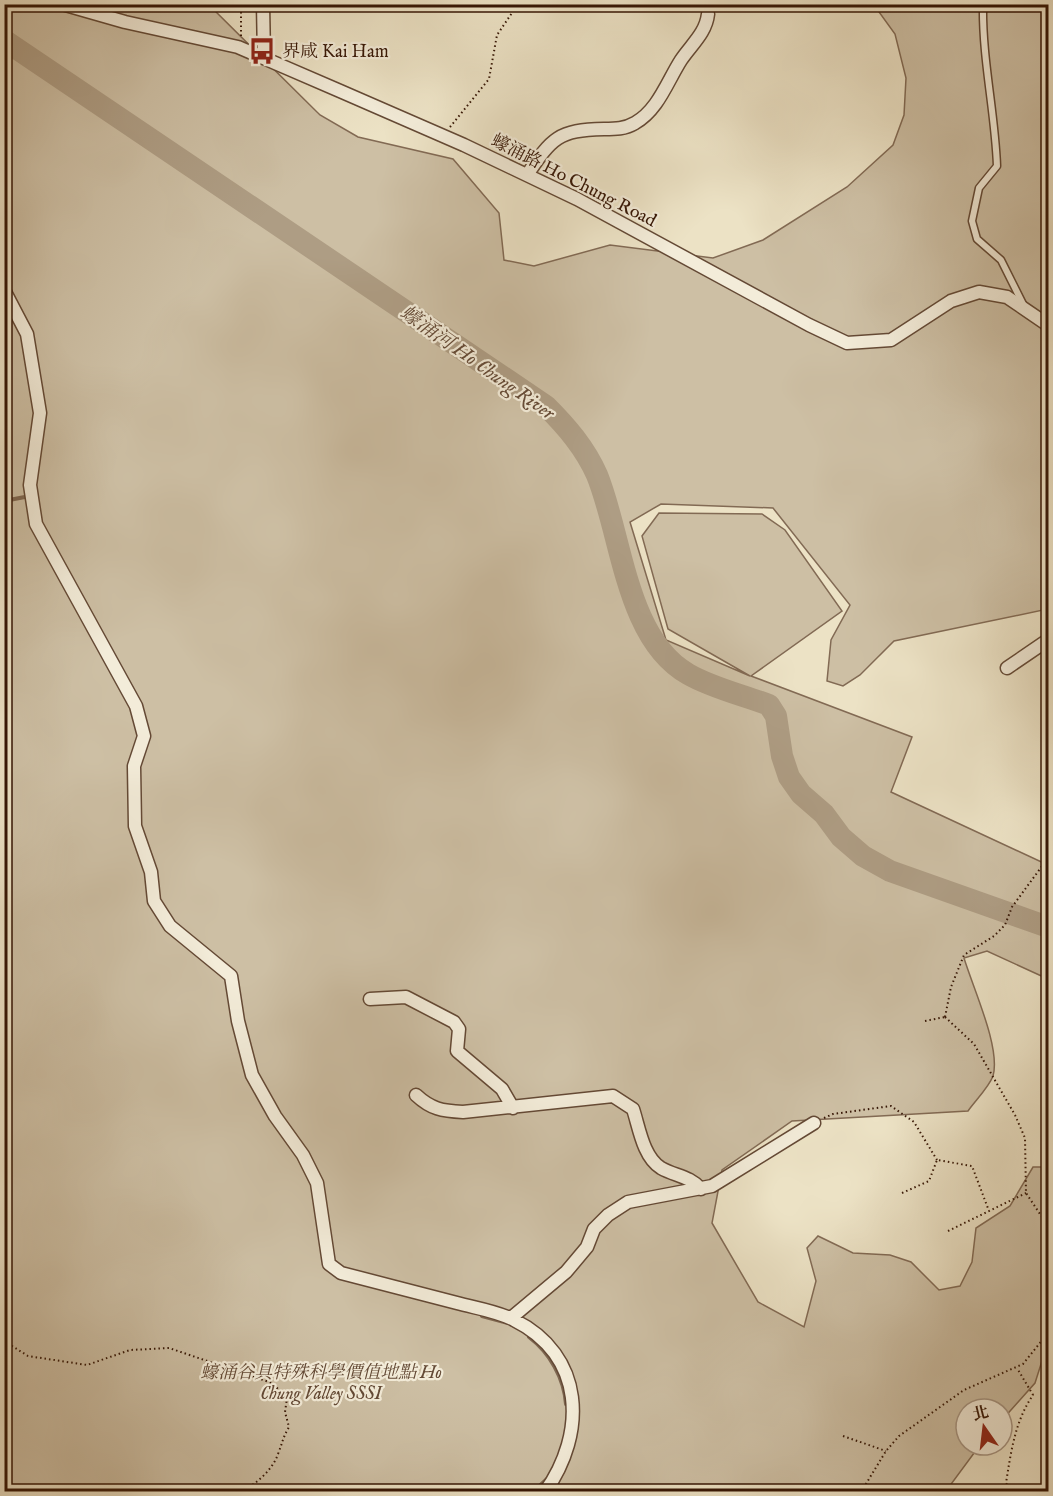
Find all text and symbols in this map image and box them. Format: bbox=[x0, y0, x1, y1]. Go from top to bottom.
bus stop icon: 界咸 Kai Ham bbox=[247, 36, 277, 66]
place label: 界咸 Kai Ham bbox=[282, 41, 389, 64]
street label: 蠔涌路 Ho Chung Road bbox=[487, 130, 660, 233]
water label: 蠔涌河 Ho Chung River bbox=[394, 301, 560, 427]
park label: 蠔涌谷具特殊科學價值地點 Ho Chung Valley SSSI bbox=[200, 1362, 442, 1406]
north arrow bbox=[954, 1397, 1014, 1457]
text: 北 bbox=[971, 1403, 991, 1426]

